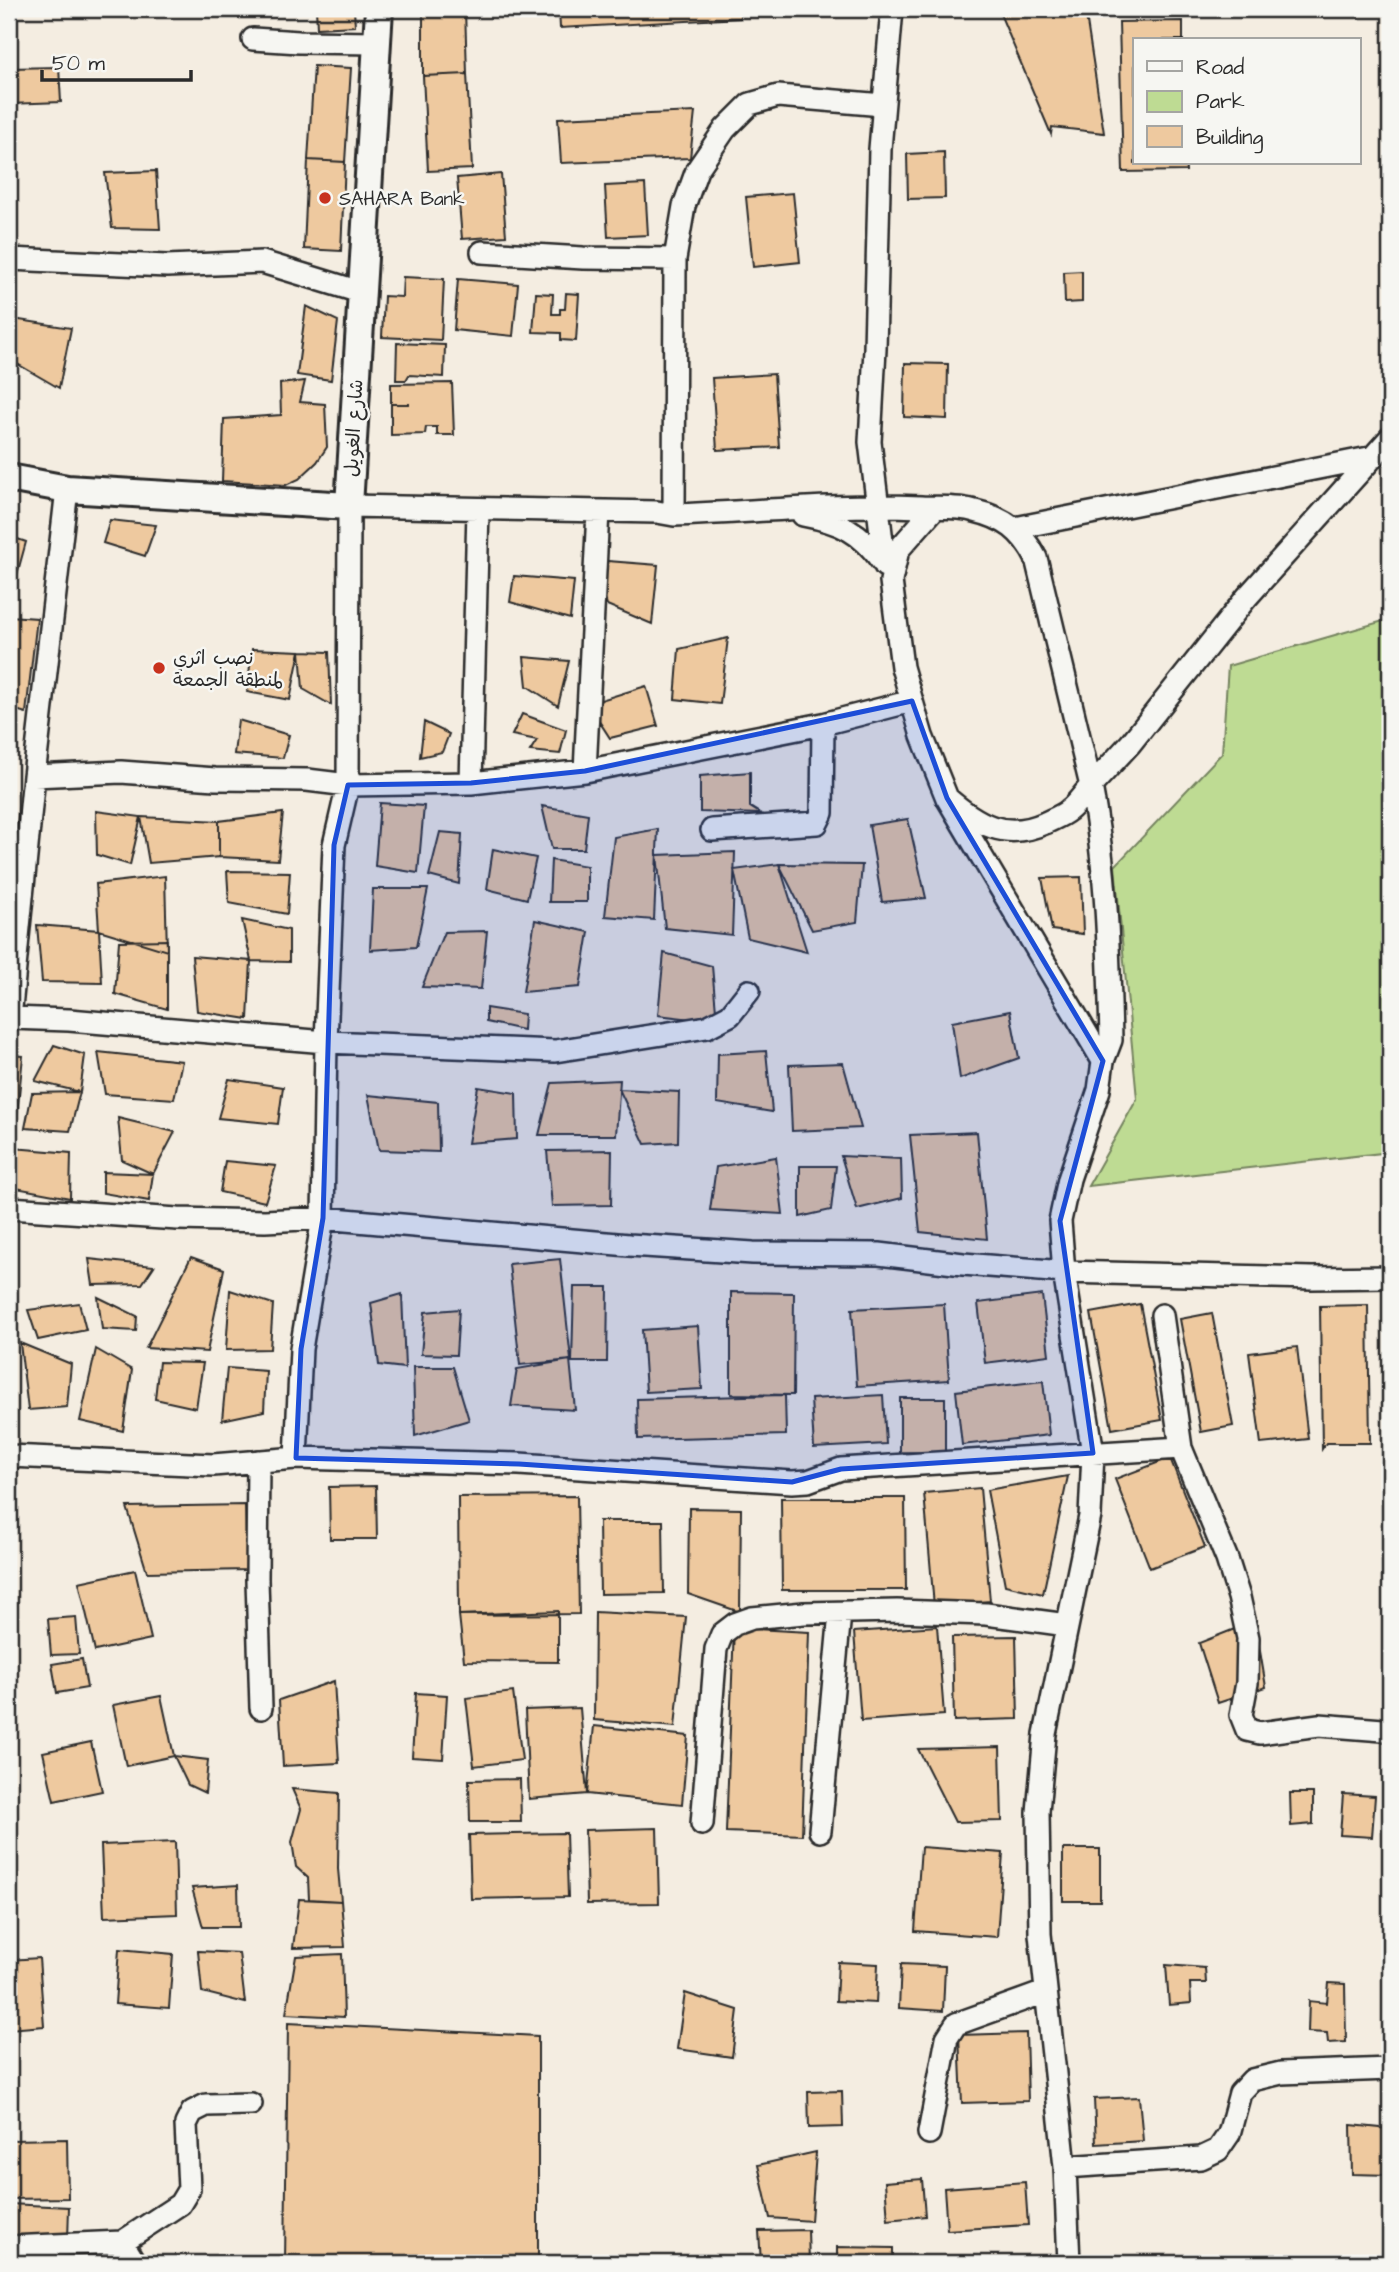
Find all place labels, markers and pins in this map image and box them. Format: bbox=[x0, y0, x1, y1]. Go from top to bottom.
place label: SAHARA Bank bbox=[339, 186, 465, 213]
marker: SAHARA Bank bbox=[317, 190, 333, 206]
place label: نصب اثري لمنطقة الجمعة bbox=[173, 645, 283, 694]
marker: نصب اثري لمنطقة الجمعة bbox=[151, 660, 167, 676]

